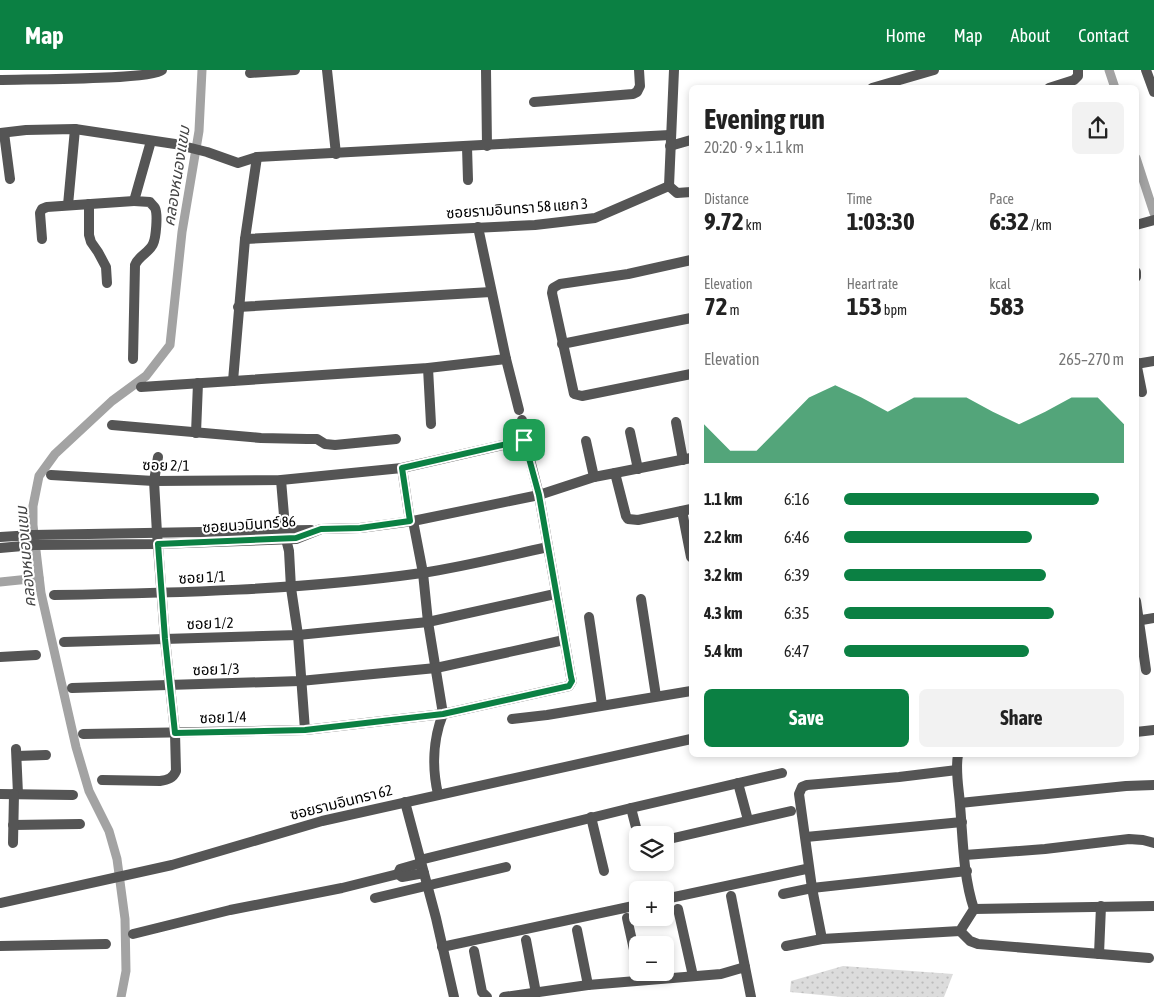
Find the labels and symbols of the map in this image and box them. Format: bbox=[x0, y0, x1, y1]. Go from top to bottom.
water label: คลองหนองแขม bbox=[159, 123, 193, 227]
street label: ซอยรามอินทรา 58 แยก 3 bbox=[446, 195, 588, 221]
pin bbox=[503, 419, 545, 461]
street label: ซอย 2/1 bbox=[142, 456, 190, 474]
water label: คลองหนองแขม bbox=[12, 505, 38, 608]
street label: ซอยนวมินทร์ 86 bbox=[202, 512, 296, 536]
street label: ซอย 1/1 bbox=[178, 567, 226, 587]
street label: ซอย 1/2 bbox=[186, 614, 234, 632]
street label: ซอย 1/3 bbox=[192, 660, 240, 678]
street label: ซอย 1/4 bbox=[199, 708, 247, 726]
street label: ซอยรามอินทรา 62 bbox=[288, 781, 394, 823]

